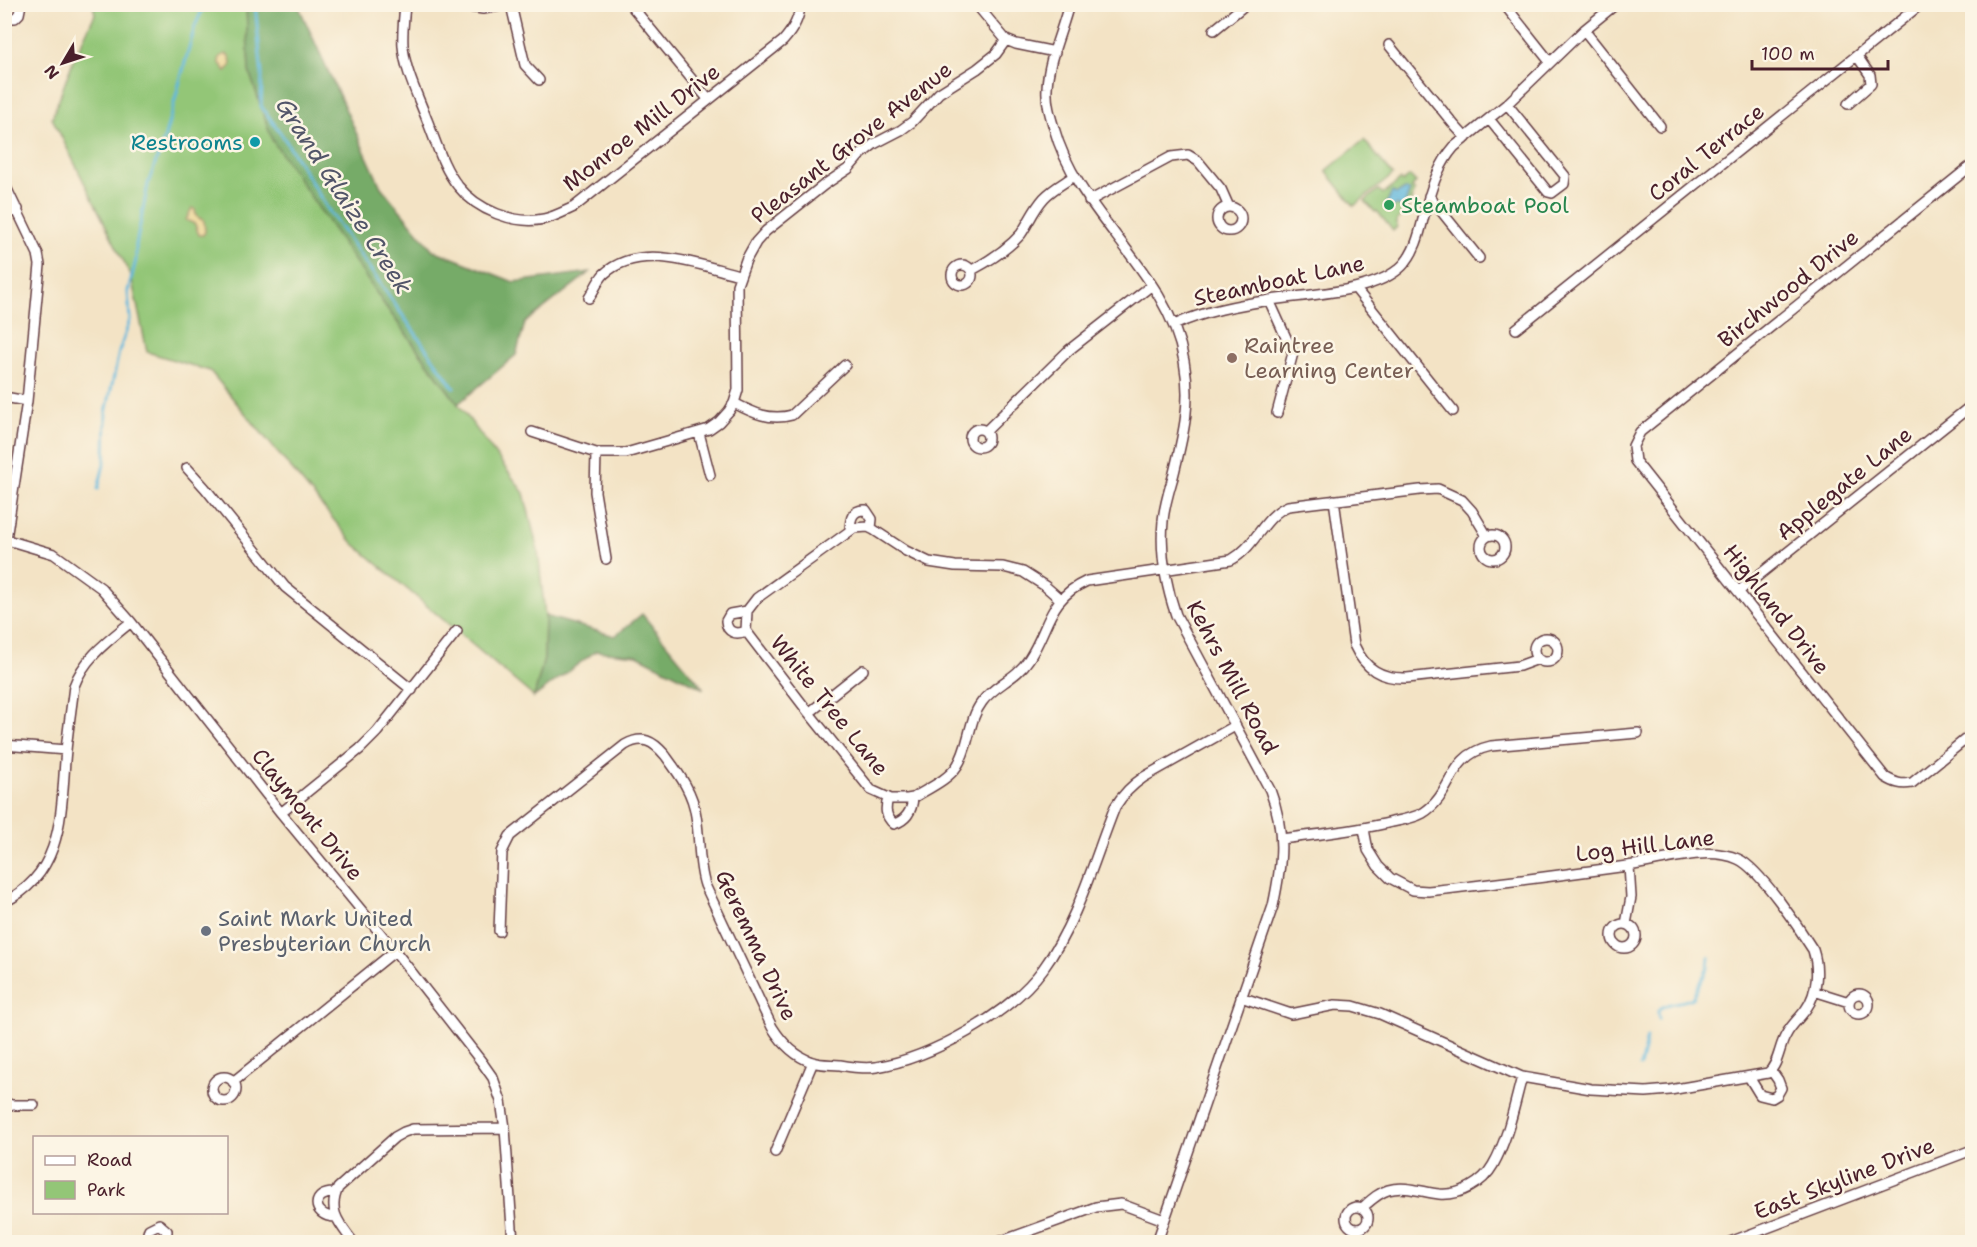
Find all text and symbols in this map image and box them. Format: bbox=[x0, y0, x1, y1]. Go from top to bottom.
north arrow bbox=[33, 33, 93, 93]
scale bar bbox=[1752, 33, 1888, 71]
text: 100 m bbox=[1761, 42, 1815, 66]
street label: Pleasant Grove Avenue bbox=[745, 55, 958, 230]
street label: Monroe Mill Drive bbox=[557, 57, 726, 198]
text: N bbox=[40, 61, 64, 84]
water label: Grand Glaize Creek bbox=[268, 91, 420, 301]
street label: Coral Terrace bbox=[1642, 97, 1770, 208]
place label: Restrooms bbox=[131, 128, 243, 157]
marker: Restrooms bbox=[248, 135, 262, 149]
place label: Steamboat Pool bbox=[1401, 191, 1569, 220]
marker: Steamboat Pool bbox=[1382, 198, 1396, 212]
street label: Birchwood Drive bbox=[1712, 223, 1865, 354]
street label: Steamboat Lane bbox=[1191, 248, 1367, 313]
place label: Raintree Learning Center bbox=[1244, 331, 1414, 385]
marker: Raintree Learning Center bbox=[1225, 351, 1239, 365]
street label: Applegate Lane bbox=[1771, 420, 1918, 547]
street label: Highland Drive bbox=[1717, 538, 1837, 680]
street label: Kehrs Mill Road bbox=[1180, 595, 1285, 759]
street label: White Tree Lane bbox=[764, 629, 895, 782]
street label: Claymont Drive bbox=[245, 742, 370, 887]
street label: Log Hill Lane bbox=[1574, 823, 1716, 868]
street label: Geremma Drive bbox=[709, 865, 804, 1025]
place label: Saint Mark United Presbyterian Church bbox=[218, 904, 431, 958]
marker: Saint Mark United Presbyterian Church bbox=[199, 924, 213, 938]
street label: East Skyline Drive bbox=[1750, 1131, 1939, 1226]
legend bbox=[33, 1136, 228, 1214]
text: Road bbox=[87, 1148, 132, 1172]
text: Park bbox=[87, 1178, 126, 1202]

